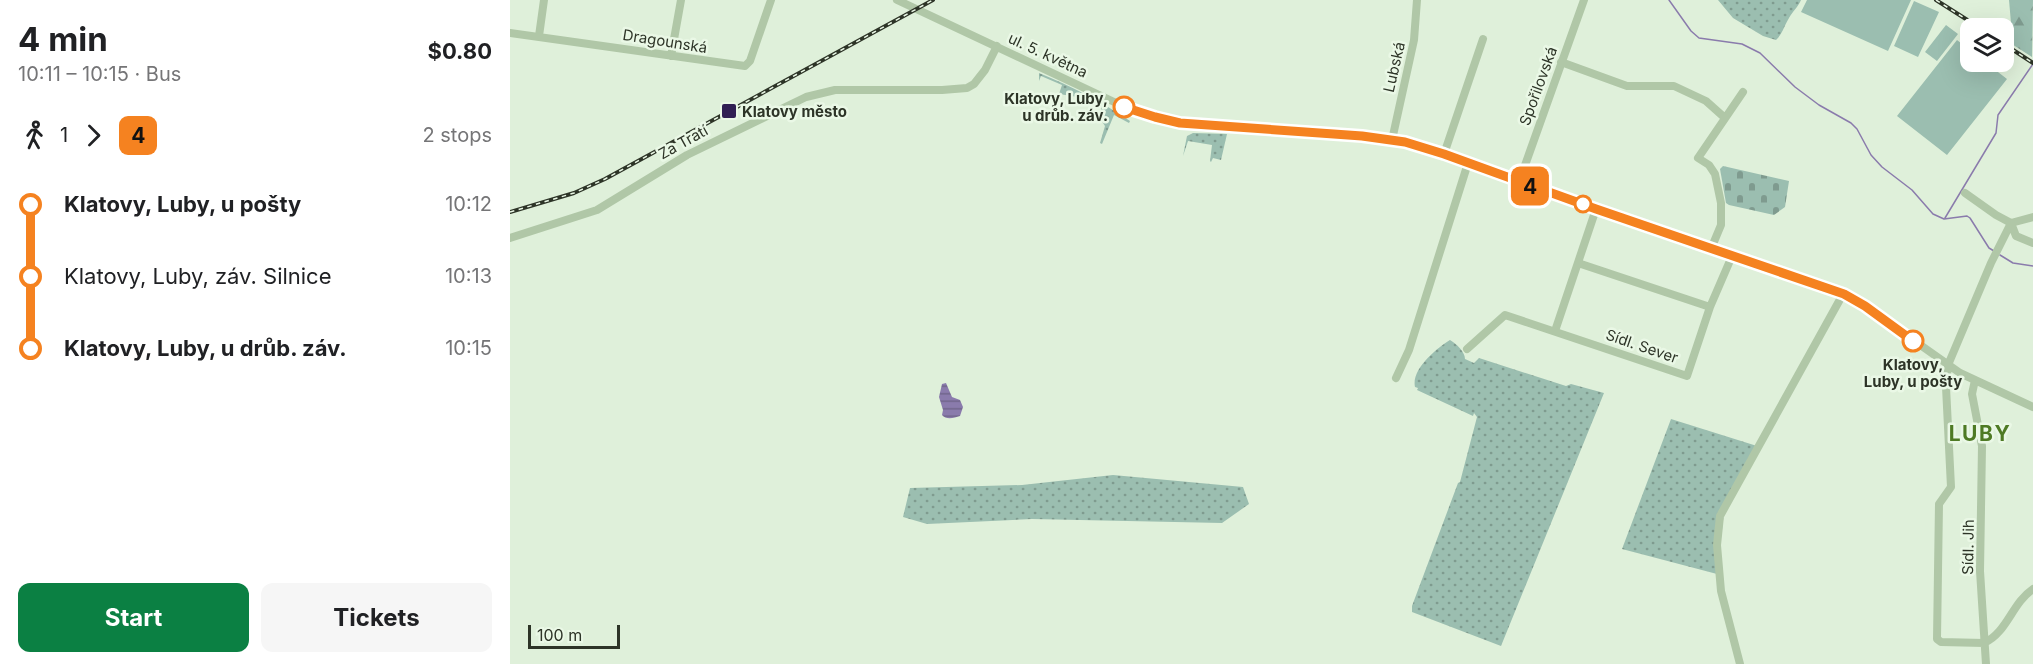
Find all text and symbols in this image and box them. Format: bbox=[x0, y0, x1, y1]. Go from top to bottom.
map controls bbox=[1960, 18, 2014, 72]
button: layers bbox=[1960, 18, 2014, 72]
text: 4 min bbox=[18, 19, 108, 59]
street label: Dragounská bbox=[621, 25, 709, 57]
street label: ul. 5. května bbox=[1005, 28, 1091, 82]
text: $0.80 bbox=[428, 38, 492, 64]
street label: Lubská bbox=[1379, 40, 1409, 94]
street label: Spořilovská bbox=[1515, 44, 1561, 128]
text: 10:11 – 10:15 · Bus bbox=[18, 62, 181, 86]
place label: Klatovy, Luby, u drůb. záv. bbox=[1004, 89, 1108, 125]
marker: Klatovy, Luby, u drůb. záv. bbox=[1113, 96, 1135, 118]
marker: Klatovy město bbox=[720, 102, 738, 120]
place label: Klatovy město bbox=[742, 102, 847, 121]
icon: walk bbox=[18, 119, 51, 152]
icon: forward bbox=[77, 119, 110, 152]
street label: Za Tratí bbox=[655, 121, 711, 163]
text: 1 bbox=[60, 123, 68, 147]
text: 4 bbox=[131, 123, 145, 148]
text: 2 stops bbox=[422, 123, 492, 147]
line badge: 4 bbox=[1510, 166, 1550, 206]
text: 4 bbox=[1523, 174, 1537, 199]
text: Klatovy, Luby, u pošty bbox=[64, 191, 301, 217]
text: 10:12 bbox=[445, 192, 492, 216]
unlabelled marker bbox=[1574, 195, 1592, 213]
text: Klatovy, Luby, záv. Silnice bbox=[64, 263, 332, 289]
text: 10:13 bbox=[445, 264, 492, 288]
street label: Sídl. Sever bbox=[1603, 325, 1681, 367]
marker: Klatovy, Luby, u pošty bbox=[1902, 330, 1924, 352]
text: Klatovy, Luby, u drůb. záv. bbox=[64, 335, 347, 361]
text: 10:15 bbox=[445, 336, 492, 360]
place label: Klatovy, Luby, u pošty bbox=[1864, 355, 1962, 391]
district label: LUBY bbox=[1949, 421, 2011, 446]
street label: Sídl. Jih bbox=[1958, 519, 1978, 575]
button: Start bbox=[18, 583, 249, 652]
button: Tickets bbox=[261, 583, 492, 652]
scale bar bbox=[528, 622, 620, 650]
text: 100 m bbox=[537, 625, 582, 645]

